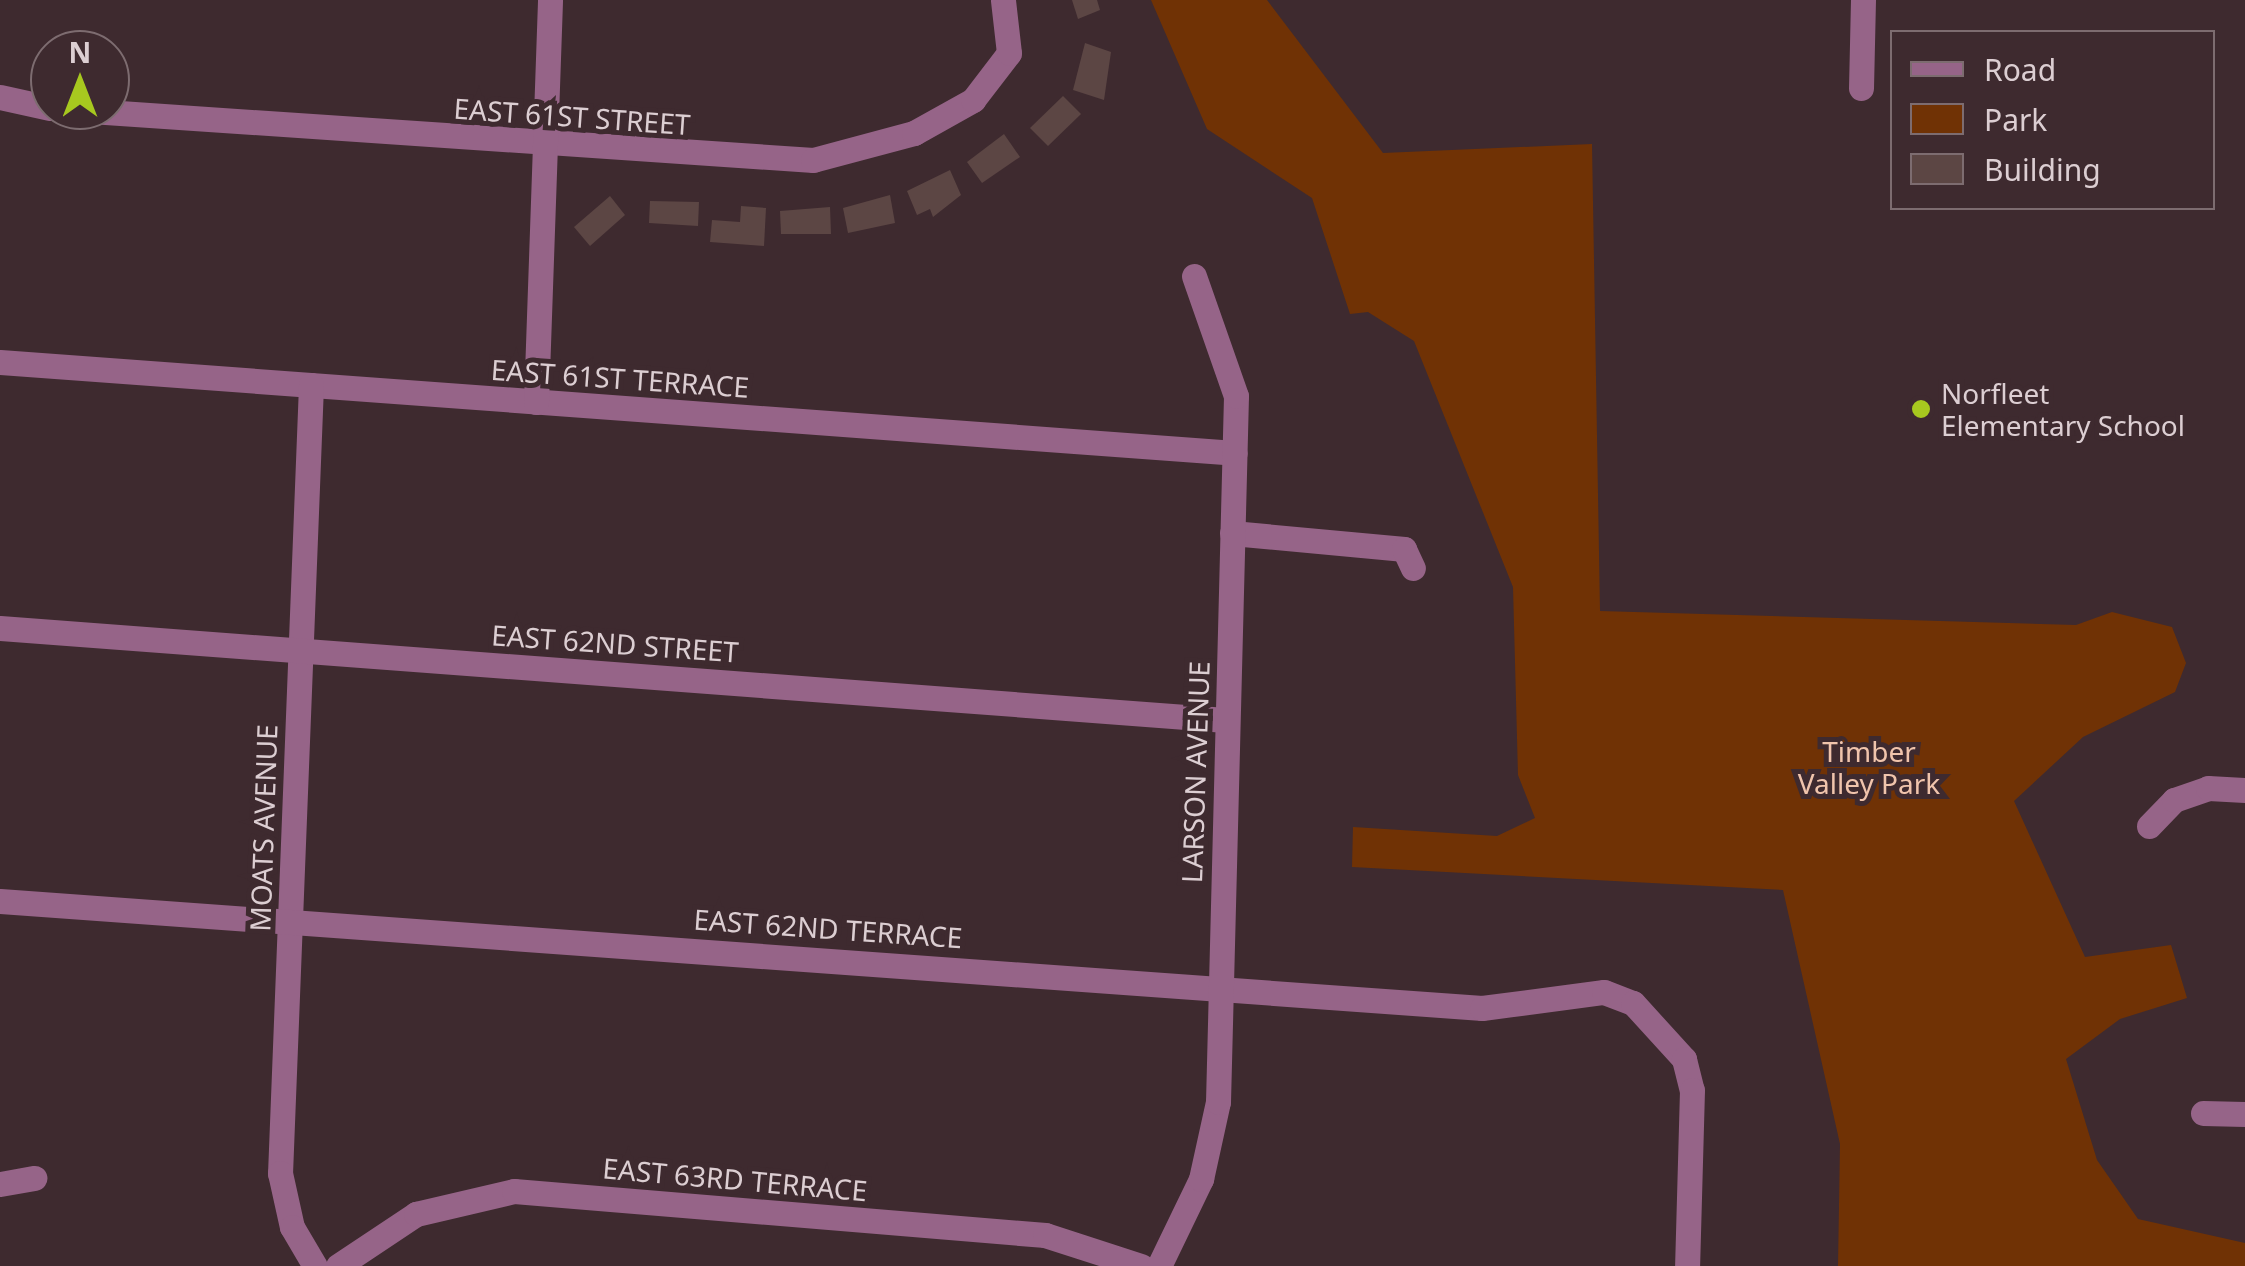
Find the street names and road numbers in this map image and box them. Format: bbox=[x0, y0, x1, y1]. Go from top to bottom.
street label: EAST 61ST STREET bbox=[453, 91, 691, 141]
street label: EAST 61ST TERRACE bbox=[490, 352, 750, 404]
street label: EAST 62ND STREET bbox=[490, 618, 740, 668]
street label: LARSON AVENUE bbox=[1174, 660, 1216, 884]
street label: MOATS AVENUE bbox=[243, 724, 283, 932]
street label: EAST 62ND TERRACE bbox=[693, 902, 963, 954]
street label: EAST 63RD TERRACE bbox=[601, 1151, 869, 1207]

